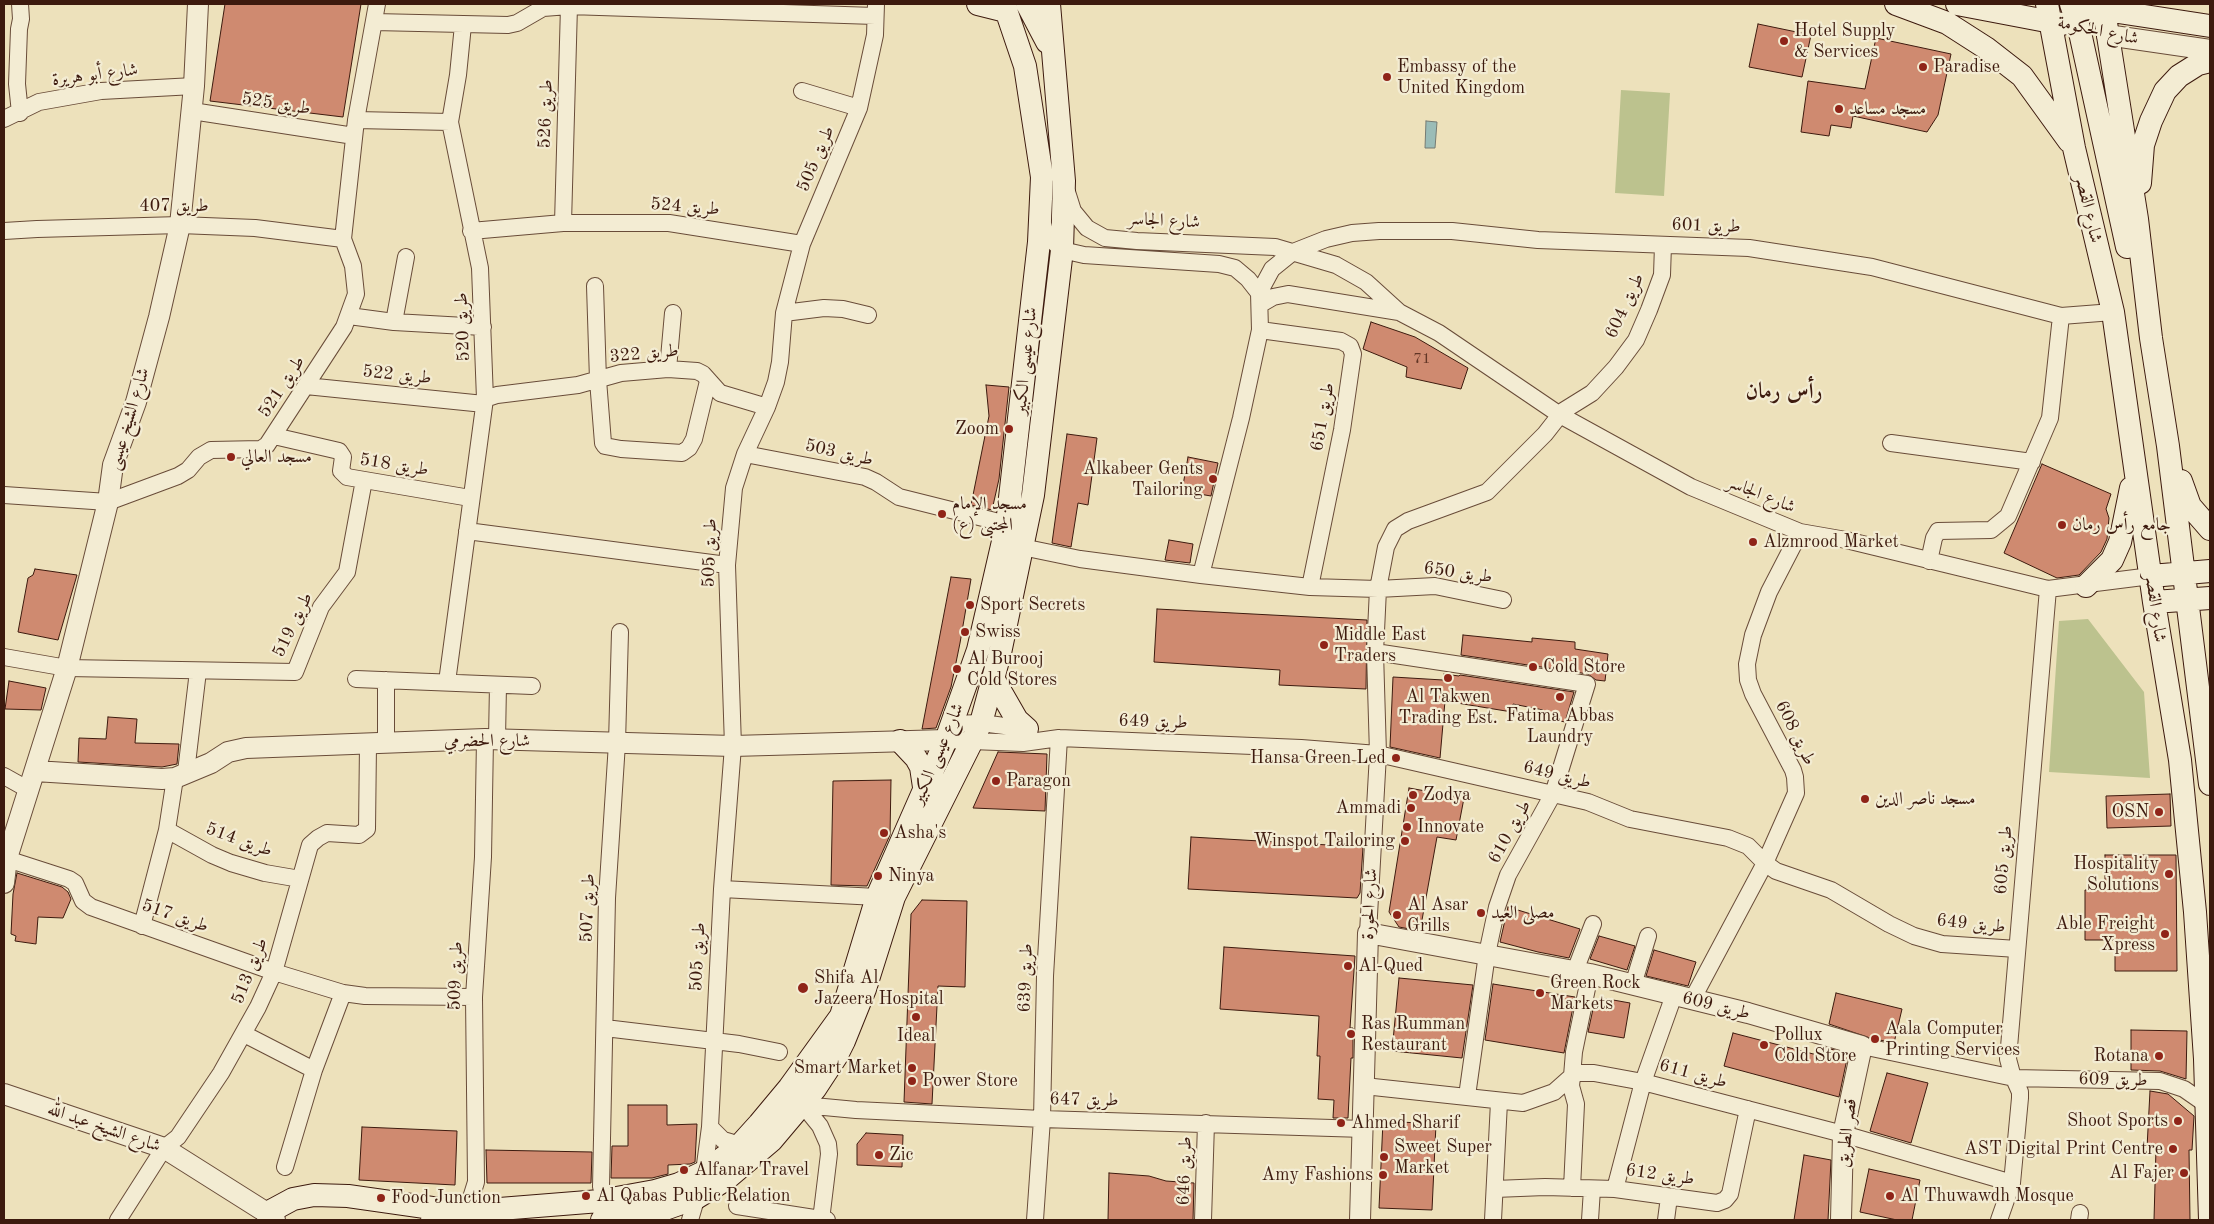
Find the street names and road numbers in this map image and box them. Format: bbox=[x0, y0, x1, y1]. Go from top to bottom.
street label: شارع الحكومة bbox=[2056, 12, 2140, 50]
street label: شارع أبو هريرة bbox=[51, 59, 139, 91]
street label: طريق 526 bbox=[534, 79, 558, 149]
street label: طريق 525 bbox=[240, 88, 312, 120]
street label: طريق 505 bbox=[793, 123, 839, 195]
street label: شارع القصر bbox=[2070, 173, 2106, 245]
street label: طريق 524 bbox=[650, 193, 720, 221]
street label: طريق 407 bbox=[139, 195, 209, 217]
street label: شارع الجاسر bbox=[1128, 208, 1200, 234]
street label: طريق 601 bbox=[1671, 214, 1741, 238]
street label: طريق 604 bbox=[1601, 270, 1649, 342]
street label: طريق 520 bbox=[451, 292, 475, 362]
street label: شارع عيسى الكبير bbox=[1010, 306, 1042, 416]
street label: طريق 322 bbox=[609, 340, 679, 368]
street label: طريق 521 bbox=[254, 352, 310, 422]
street label: طريق 522 bbox=[361, 361, 433, 389]
street label: شارع الشيخ عيسى bbox=[103, 365, 155, 473]
street label: طريق 651 bbox=[1306, 381, 1340, 453]
street label: طريق 503 bbox=[803, 435, 875, 471]
street label: طريق 518 bbox=[358, 449, 430, 481]
street label: شارع الجاسر bbox=[1724, 472, 1798, 518]
street label: طريق 505 bbox=[698, 518, 722, 588]
street label: طريق 650 bbox=[1422, 557, 1494, 589]
street label: شارع القصر bbox=[2139, 572, 2171, 644]
street label: طريق 519 bbox=[268, 589, 318, 661]
street label: طريق 608 bbox=[1770, 697, 1820, 769]
street label: شارع عيسى الكبير bbox=[907, 700, 969, 808]
street label: طريق 649 bbox=[1118, 710, 1188, 734]
street label: شارع الحضرمي bbox=[444, 730, 530, 752]
street label: طريق 649 bbox=[1521, 756, 1593, 794]
street label: طريق 610 bbox=[1484, 796, 1536, 868]
street label: طريق 514 bbox=[203, 818, 275, 862]
street label: طريق 605 bbox=[1990, 825, 2018, 895]
street label: شارع الحورة bbox=[1357, 868, 1383, 940]
street label: طريق 507 bbox=[576, 873, 600, 943]
street label: طريق 517 bbox=[139, 895, 211, 937]
street label: طريق 649 bbox=[1935, 910, 2007, 938]
street label: طريق 505 bbox=[685, 922, 711, 992]
street label: طريق 513 bbox=[227, 935, 273, 1007]
street label: طريق 509 bbox=[444, 941, 468, 1011]
street label: طريق 639 bbox=[1014, 943, 1038, 1013]
street label: طريق 609 bbox=[1680, 987, 1752, 1025]
street label: طريق 611 bbox=[1657, 1055, 1729, 1093]
street label: طريق 609 bbox=[2078, 1069, 2148, 1091]
street label: طريق 647 bbox=[1049, 1089, 1119, 1111]
street label: قصر الطريق bbox=[1832, 1097, 1862, 1169]
street label: شارع الشيخ عبد الله bbox=[45, 1099, 163, 1157]
street label: طريق 646 bbox=[1173, 1136, 1197, 1206]
street label: طريق 612 bbox=[1624, 1159, 1696, 1191]

